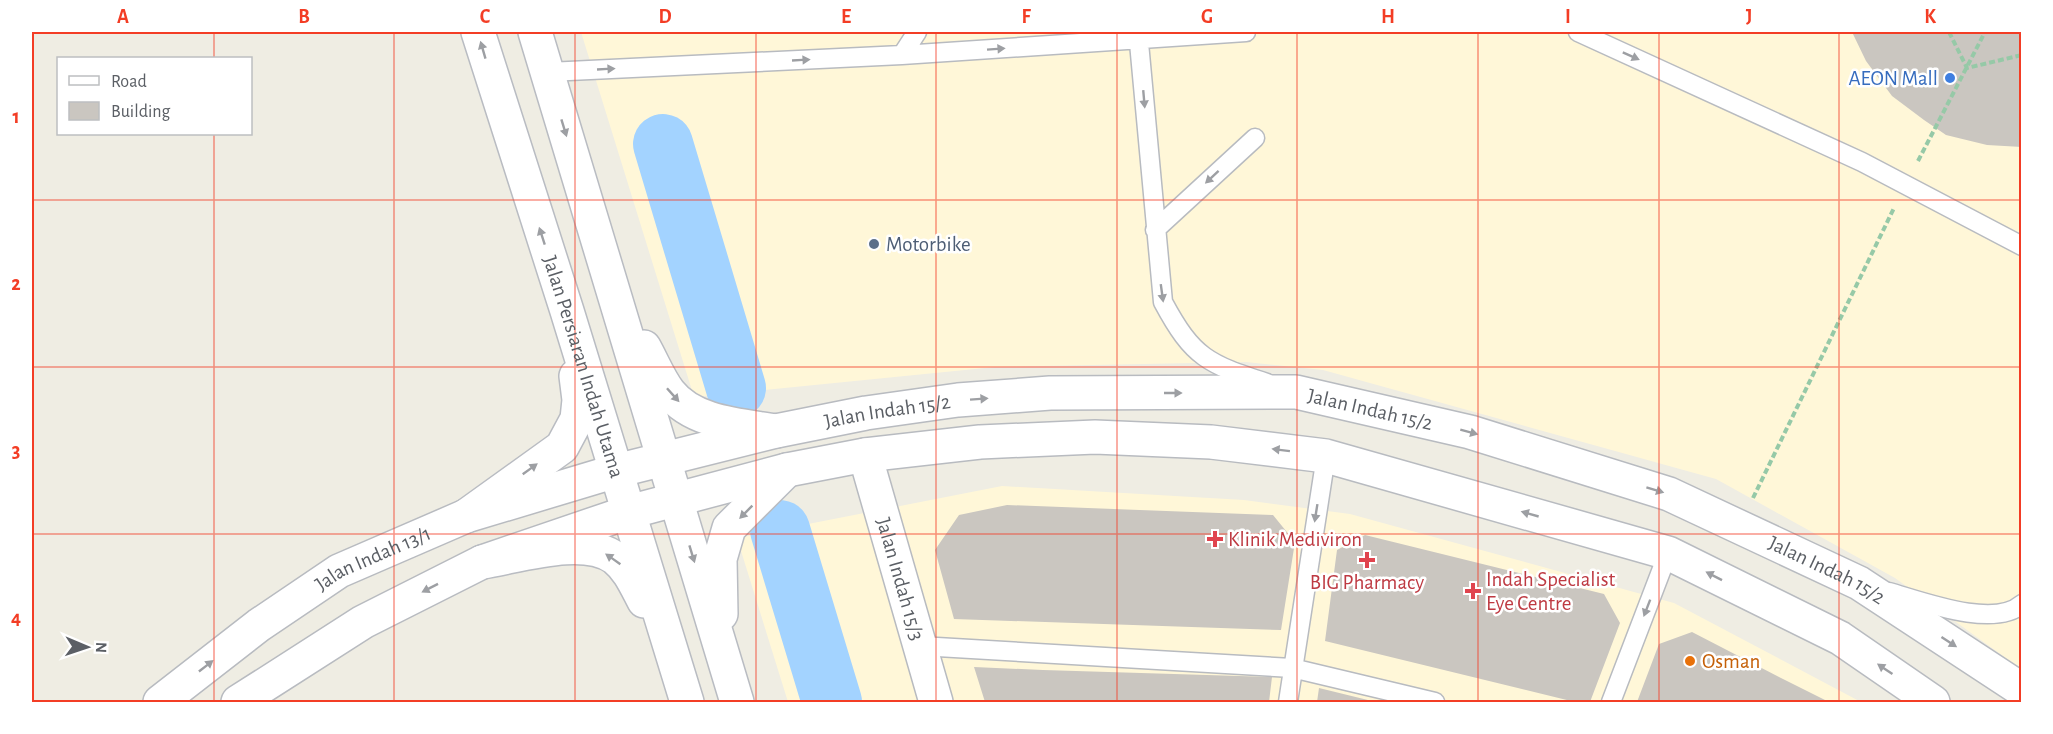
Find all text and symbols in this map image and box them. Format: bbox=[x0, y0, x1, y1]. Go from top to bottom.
text: A bbox=[117, 7, 129, 27]
text: B bbox=[298, 7, 310, 27]
text: C bbox=[480, 7, 491, 27]
text: D bbox=[658, 7, 672, 27]
text: E bbox=[841, 7, 851, 27]
text: F bbox=[1021, 7, 1031, 27]
text: G bbox=[1201, 7, 1213, 27]
text: H bbox=[1381, 7, 1395, 27]
text: I bbox=[1565, 7, 1571, 27]
text: J bbox=[1746, 7, 1752, 27]
text: K bbox=[1924, 7, 1936, 27]
one-way arrow bbox=[478, 41, 487, 59]
one-way arrow bbox=[986, 45, 1005, 54]
one-way arrow bbox=[1622, 51, 1640, 61]
one-way arrow bbox=[791, 55, 810, 64]
legend bbox=[57, 57, 252, 135]
one-way arrow bbox=[597, 65, 616, 74]
place label: AEON Mall bbox=[1848, 68, 1938, 89]
marker: AEON Mall bbox=[1943, 71, 1957, 85]
text: Road bbox=[111, 73, 147, 91]
one-way arrow bbox=[1139, 89, 1149, 108]
text: Building bbox=[111, 103, 171, 121]
text: 1 bbox=[12, 107, 20, 127]
one-way arrow bbox=[560, 119, 569, 137]
one-way arrow bbox=[1205, 170, 1220, 183]
one-way arrow bbox=[537, 227, 547, 245]
place label: Motorbike bbox=[886, 234, 971, 255]
marker: Motorbike bbox=[867, 237, 881, 251]
street label: Jalan Persiaran Indah Utama bbox=[540, 253, 628, 480]
text: 2 bbox=[11, 274, 21, 294]
one-way arrow bbox=[1158, 283, 1167, 302]
street label: Jalan Indah 15/2 bbox=[1306, 385, 1435, 434]
one-way arrow bbox=[666, 387, 679, 402]
one-way arrow bbox=[1164, 388, 1183, 398]
street label: Jalan Indah 15/2 bbox=[822, 391, 952, 432]
one-way arrow bbox=[969, 394, 988, 404]
one-way arrow bbox=[1460, 428, 1478, 438]
text: 3 bbox=[12, 441, 20, 461]
one-way arrow bbox=[1271, 446, 1290, 455]
one-way arrow bbox=[522, 463, 538, 475]
one-way arrow bbox=[1646, 486, 1664, 495]
one-way arrow bbox=[739, 504, 753, 518]
one-way arrow bbox=[1312, 504, 1321, 523]
one-way arrow bbox=[1521, 509, 1539, 518]
street label: Jalan Indah 15/3 bbox=[873, 515, 928, 643]
street label: Jalan Indah 13/1 bbox=[311, 522, 434, 595]
place label: Klinik Mediviron bbox=[1228, 529, 1362, 550]
marker: Klinik Mediviron bbox=[1206, 530, 1224, 548]
street label: Jalan Indah 15/2 bbox=[1765, 532, 1889, 608]
one-way arrow bbox=[688, 545, 697, 563]
one-way arrow bbox=[606, 553, 621, 565]
marker: BIG Pharmacy bbox=[1360, 553, 1374, 567]
place label: Indah Specialist Eye Centre bbox=[1486, 569, 1615, 614]
one-way arrow bbox=[1706, 571, 1723, 581]
place label: BIG Pharmacy bbox=[1310, 572, 1424, 593]
marker: Indah Specialist Eye Centre bbox=[1464, 582, 1482, 600]
one-way arrow bbox=[421, 583, 438, 593]
one-way arrow bbox=[1642, 599, 1652, 617]
text: 4 bbox=[11, 608, 21, 628]
north arrow bbox=[57, 617, 117, 677]
one-way arrow bbox=[1941, 636, 1957, 647]
text: N bbox=[93, 642, 109, 653]
place label: Osman bbox=[1702, 651, 1760, 672]
marker: Osman bbox=[1683, 654, 1697, 668]
one-way arrow bbox=[199, 661, 214, 673]
one-way arrow bbox=[1877, 664, 1893, 675]

